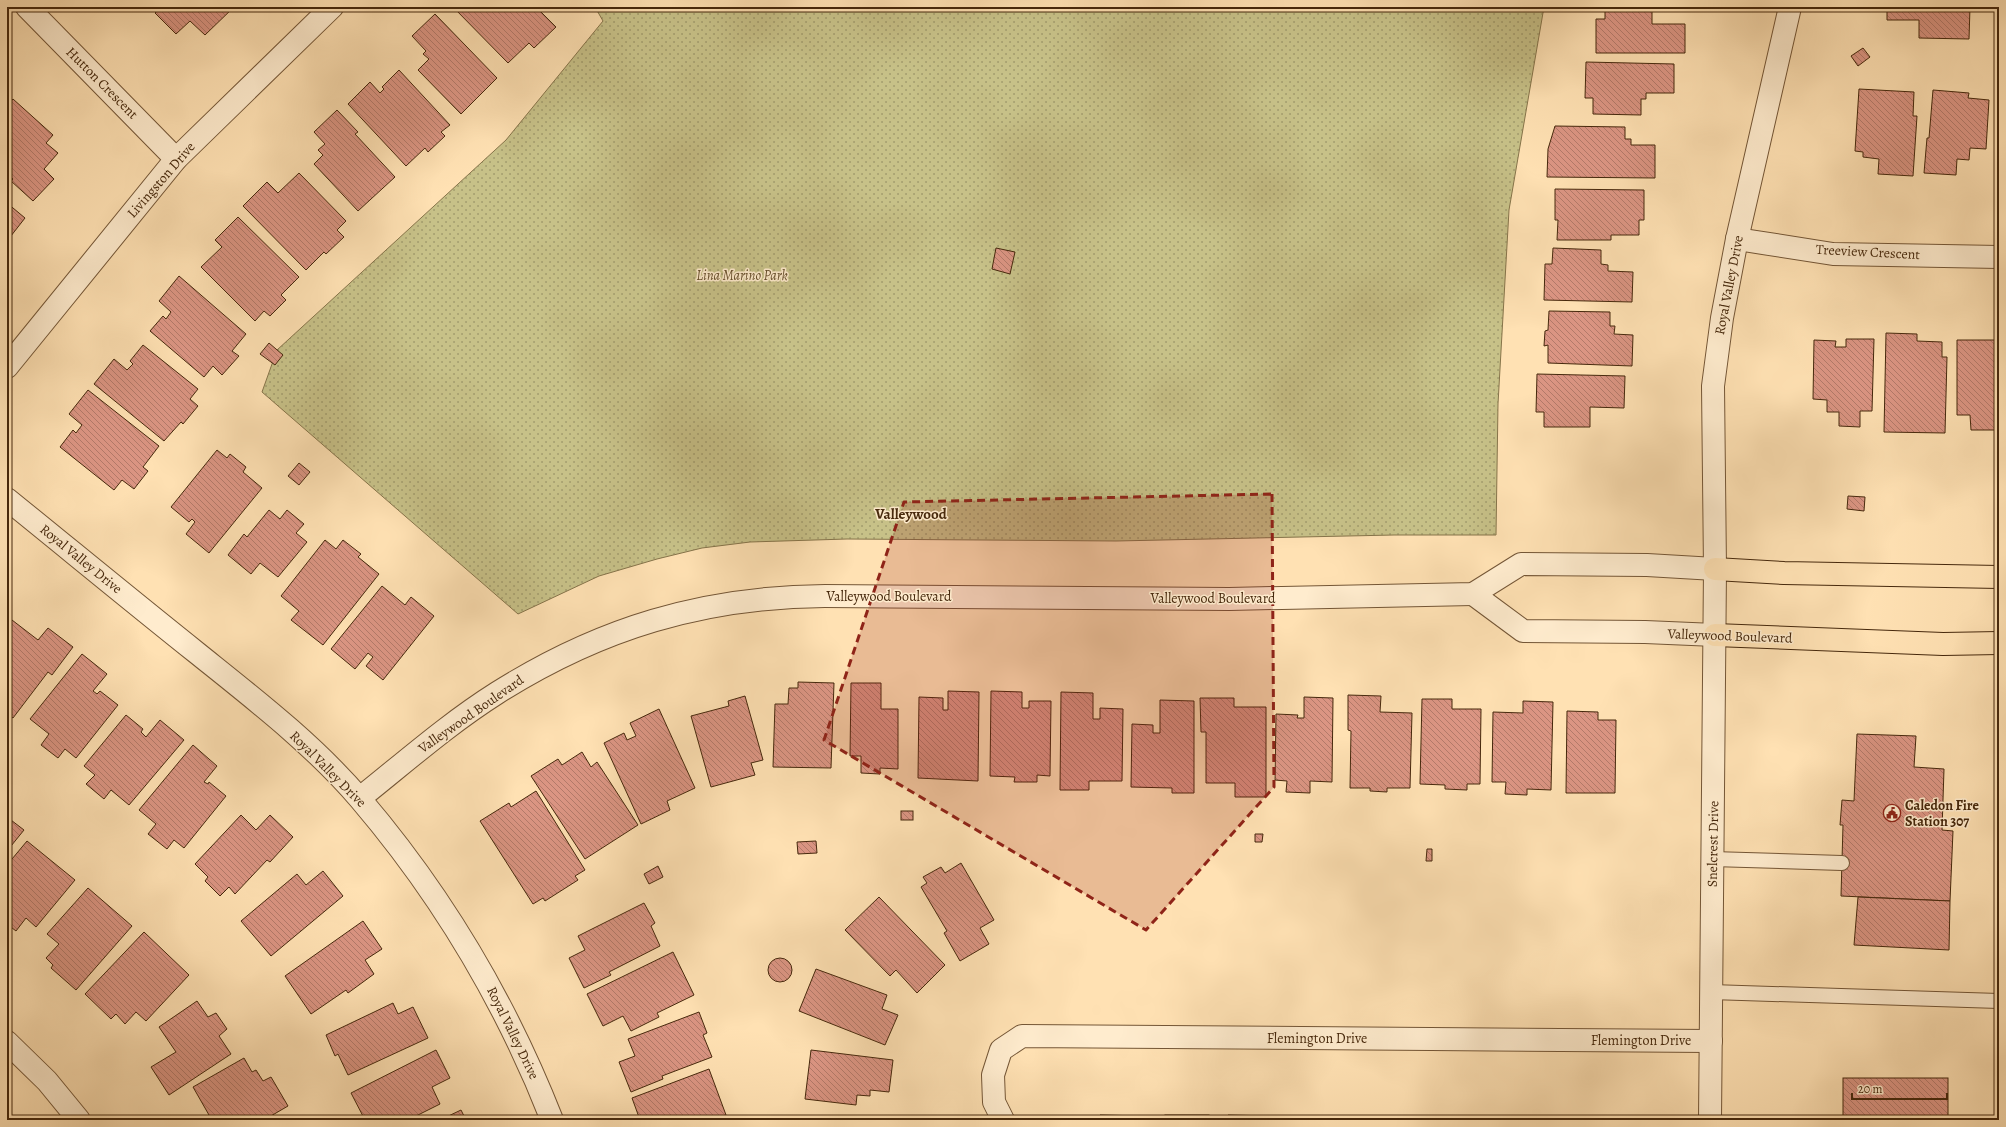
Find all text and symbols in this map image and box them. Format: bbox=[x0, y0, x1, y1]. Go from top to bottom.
street label: Hutton Crescent bbox=[62, 43, 142, 123]
street label: Livingston Drive bbox=[123, 138, 199, 222]
street label: Royal Valley Drive bbox=[1710, 234, 1748, 336]
street label: Treeview Crescent bbox=[1816, 240, 1921, 264]
park label: Lina Marino Park bbox=[696, 266, 788, 285]
district label: Valleywood bbox=[874, 504, 948, 524]
street label: Royal Valley Drive bbox=[36, 520, 126, 598]
street label: Valleywood Boulevard bbox=[826, 587, 952, 606]
street label: Valleywood Boulevard bbox=[1150, 589, 1276, 608]
street label: Valleywood Boulevard bbox=[1666, 624, 1793, 648]
street label: Valleywood Boulevard bbox=[414, 670, 528, 758]
street label: Royal Valley Drive bbox=[286, 727, 370, 811]
place label: Caledon Fire Station 307 bbox=[1905, 796, 1979, 831]
street label: Snelcrest Drive bbox=[1703, 801, 1723, 887]
public building icon: Caledon Fire Station 307 bbox=[1882, 803, 1902, 823]
street label: Royal Valley Drive bbox=[482, 983, 544, 1083]
street label: Flemington Drive bbox=[1267, 1029, 1367, 1048]
street label: Flemington Drive bbox=[1591, 1031, 1691, 1050]
scale bar bbox=[1852, 1075, 1947, 1101]
text: 20 m bbox=[1858, 1081, 1882, 1097]

